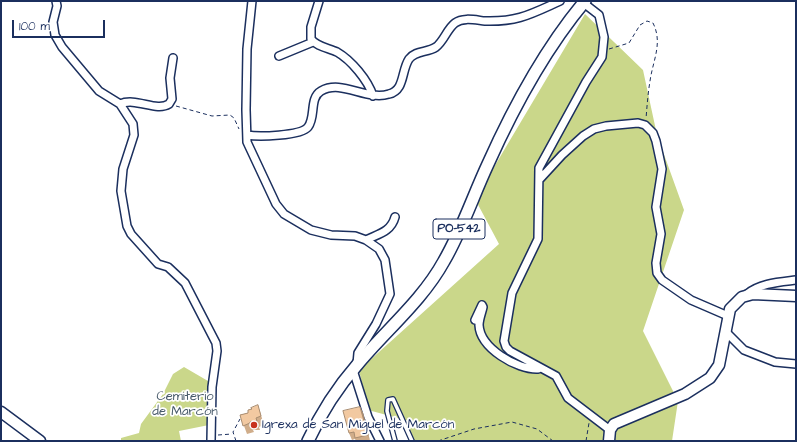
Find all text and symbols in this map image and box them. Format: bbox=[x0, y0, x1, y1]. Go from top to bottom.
scale bar bbox=[14, 12, 107, 38]
text: 100 m bbox=[19, 18, 50, 35]
road number: PO-542 bbox=[433, 219, 485, 239]
park label: Cemiterio de Marcón bbox=[152, 389, 218, 420]
place label: Igrexa de San Miguel de Marcón bbox=[262, 417, 454, 433]
marker: Igrexa de San Miguel de Marcón bbox=[249, 420, 259, 430]

